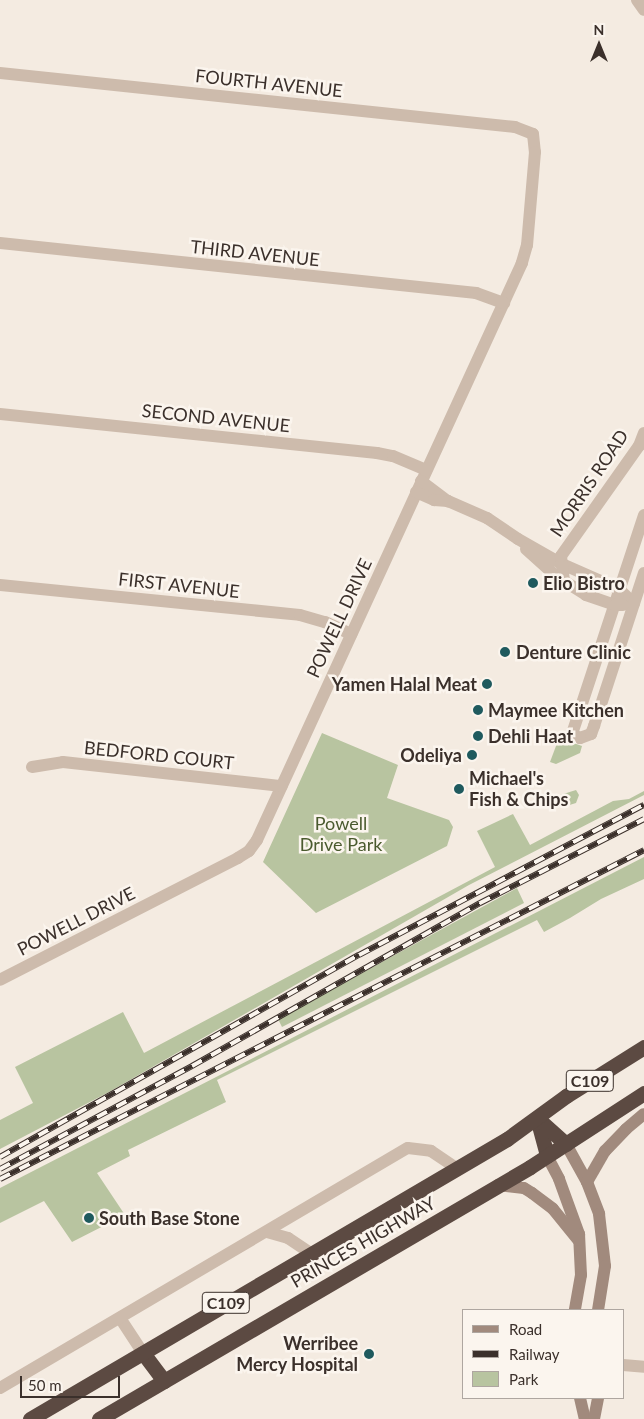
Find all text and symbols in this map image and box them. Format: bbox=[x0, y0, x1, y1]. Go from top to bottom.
north arrow bbox=[574, 20, 624, 70]
text: N bbox=[594, 21, 604, 38]
street label: FOURTH AVENUE bbox=[194, 64, 344, 102]
street label: THIRD AVENUE bbox=[189, 235, 321, 271]
street label: SECOND AVENUE bbox=[141, 399, 291, 437]
street label: MORRIS ROAD bbox=[545, 425, 633, 541]
street label: POWELL DRIVE bbox=[302, 555, 376, 681]
street label: FIRST AVENUE bbox=[117, 568, 241, 602]
place label: Elio Bistro bbox=[543, 572, 625, 594]
marker: Elio Bistro bbox=[527, 577, 539, 589]
place label: Denture Clinic bbox=[516, 641, 631, 663]
marker: Denture Clinic bbox=[498, 645, 512, 659]
place label: Yamen Halal Meat bbox=[332, 673, 477, 695]
marker: Yamen Halal Meat bbox=[481, 678, 493, 690]
place label: Maymee Kitchen bbox=[488, 699, 624, 721]
marker: Maymee Kitchen bbox=[472, 704, 484, 716]
place label: Dehli Haat bbox=[488, 725, 573, 747]
marker: Dehli Haat bbox=[472, 730, 484, 742]
street label: BEDFORD COURT bbox=[83, 736, 235, 774]
place label: Odeliya bbox=[400, 744, 462, 766]
marker: Odeliya bbox=[466, 749, 478, 761]
place label: Michael's Fish & Chips bbox=[469, 768, 568, 811]
marker: Michael's Fish & Chips bbox=[453, 783, 465, 795]
park label: Powell Drive Park bbox=[300, 813, 382, 856]
street label: POWELL DRIVE bbox=[13, 882, 139, 960]
road number: C109 bbox=[565, 1068, 615, 1094]
street label: PRINCES HIGHWAY bbox=[287, 1192, 439, 1292]
place label: South Base Stone bbox=[99, 1207, 240, 1229]
marker: South Base Stone bbox=[83, 1212, 95, 1224]
road number: C109 bbox=[201, 1290, 251, 1316]
legend bbox=[462, 1309, 624, 1399]
text: Road bbox=[509, 1320, 542, 1338]
place label: Werribee Mercy Hospital bbox=[236, 1333, 358, 1376]
text: Railway bbox=[509, 1345, 560, 1363]
marker: Werribee Mercy Hospital bbox=[362, 1347, 376, 1361]
scale bar bbox=[22, 1366, 122, 1398]
text: Park bbox=[509, 1370, 538, 1388]
text: 50 m bbox=[28, 1376, 62, 1394]

